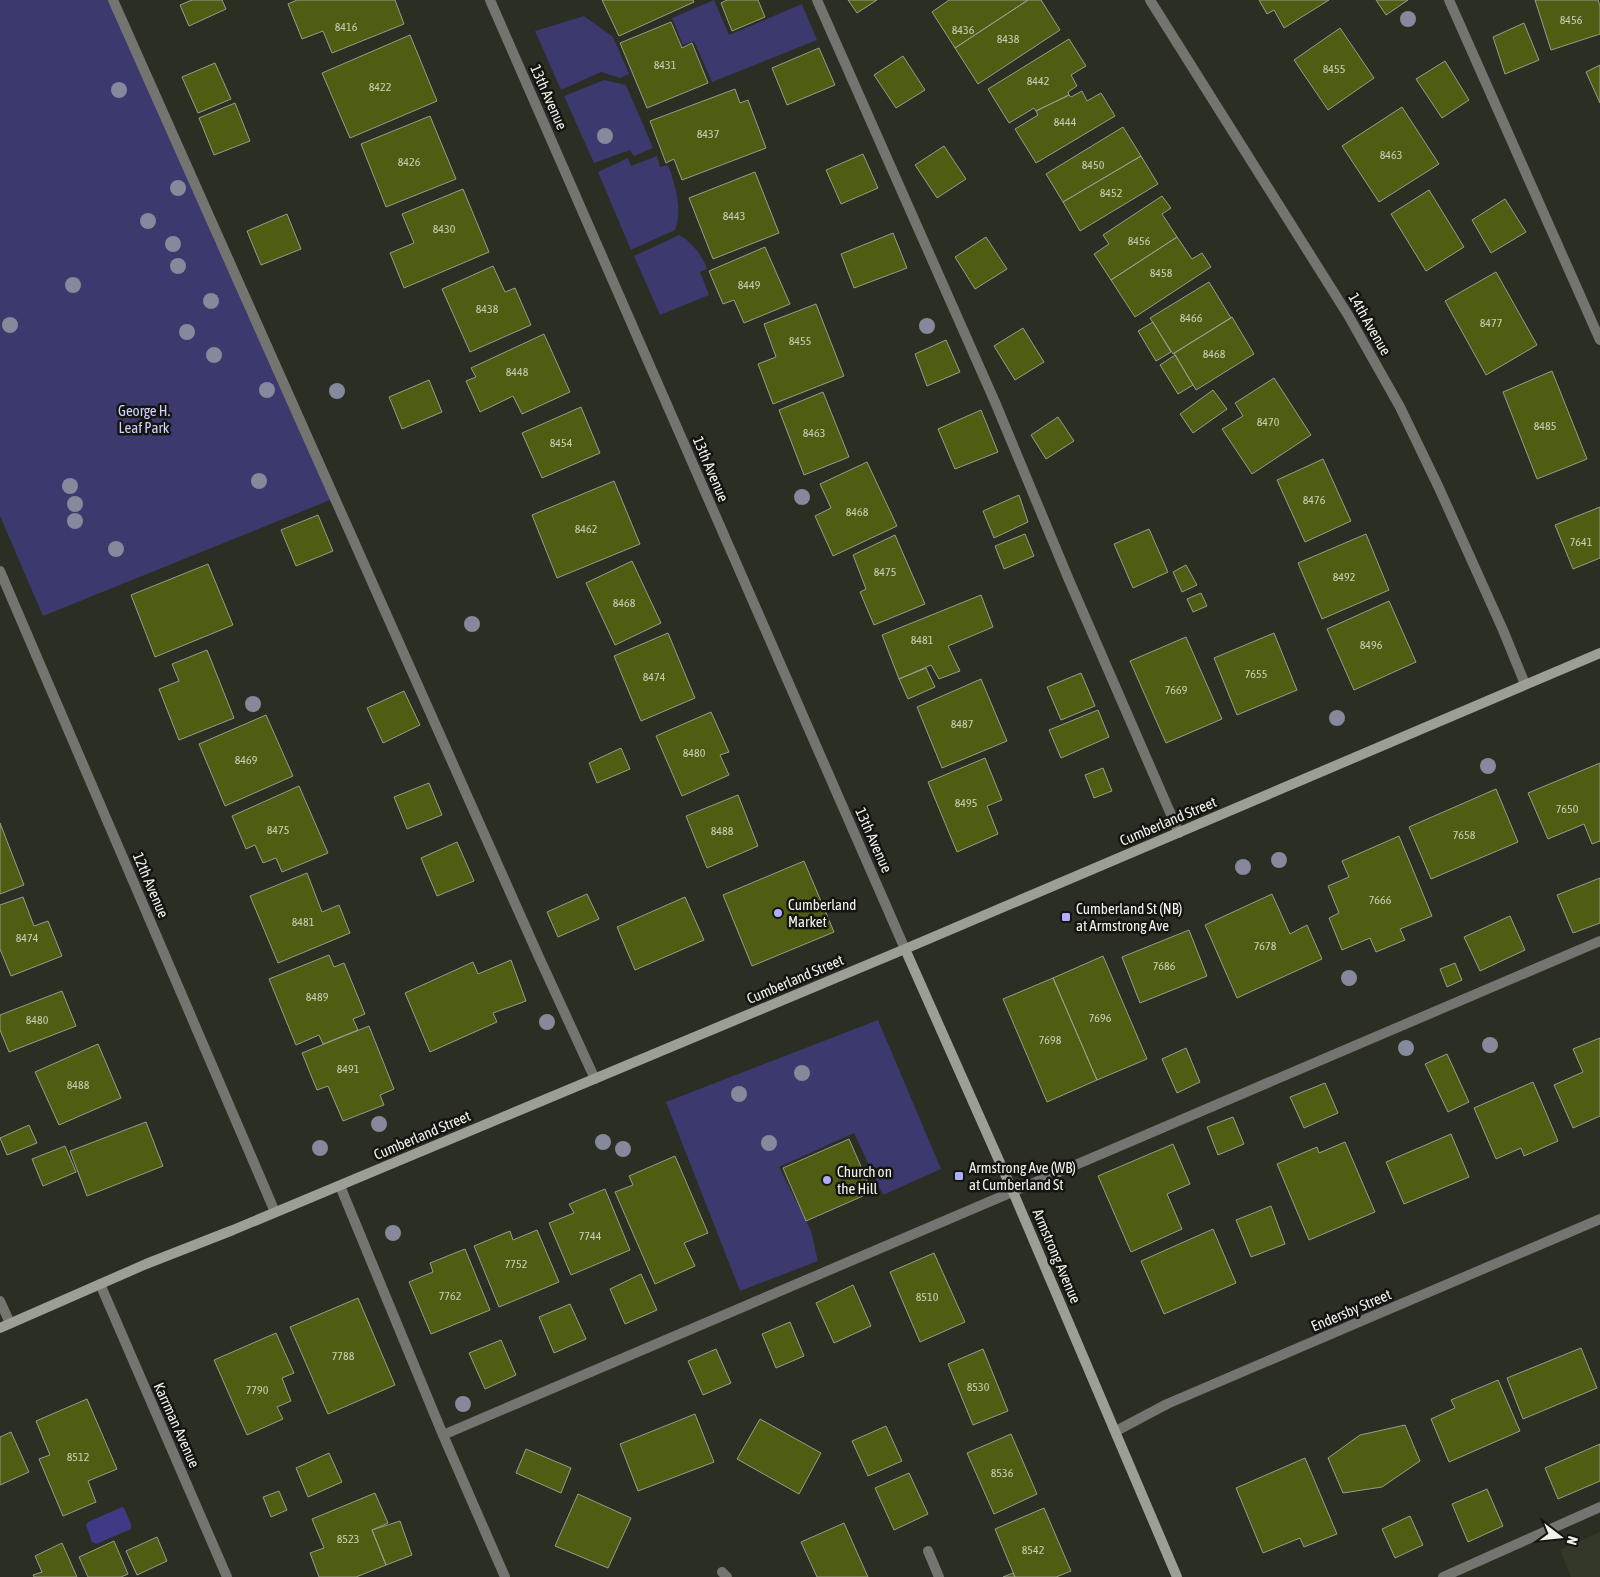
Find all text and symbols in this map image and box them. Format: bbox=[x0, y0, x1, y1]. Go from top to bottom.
house number: 8456 bbox=[1560, 13, 1583, 27]
house number: 8416 bbox=[335, 20, 358, 34]
house number: 8436 bbox=[952, 23, 975, 37]
house number: 8438 bbox=[997, 32, 1020, 46]
house number: 8431 bbox=[654, 58, 677, 72]
street label: 13th Avenue bbox=[527, 62, 571, 132]
house number: 8455 bbox=[1323, 62, 1345, 76]
house number: 8442 bbox=[1027, 74, 1049, 88]
house number: 8422 bbox=[369, 80, 391, 94]
house number: 8444 bbox=[1054, 115, 1077, 129]
house number: 8437 bbox=[697, 127, 720, 141]
house number: 8463 bbox=[1380, 148, 1402, 162]
house number: 8426 bbox=[398, 155, 421, 169]
house number: 8450 bbox=[1082, 158, 1105, 172]
house number: 8452 bbox=[1100, 186, 1122, 200]
house number: 8443 bbox=[723, 209, 745, 223]
house number: 8430 bbox=[433, 222, 456, 236]
house number: 8456 bbox=[1128, 234, 1151, 248]
house number: 8458 bbox=[1150, 266, 1173, 280]
house number: 8449 bbox=[738, 278, 761, 292]
street label: 14th Avenue bbox=[1345, 290, 1395, 358]
house number: 8438 bbox=[476, 302, 499, 316]
house number: 8466 bbox=[1180, 311, 1203, 325]
house number: 8477 bbox=[1480, 316, 1503, 330]
house number: 8455 bbox=[789, 334, 811, 348]
house number: 8468 bbox=[1203, 347, 1226, 361]
house number: 8448 bbox=[506, 365, 529, 379]
park label: George H. Leaf Park bbox=[118, 402, 170, 436]
house number: 8470 bbox=[1257, 415, 1280, 429]
house number: 8485 bbox=[1534, 419, 1556, 433]
house number: 8463 bbox=[803, 426, 825, 440]
street label: 13th Avenue bbox=[690, 434, 732, 504]
house number: 8454 bbox=[550, 436, 573, 450]
house number: 8476 bbox=[1303, 493, 1326, 507]
house number: 8468 bbox=[846, 505, 869, 519]
house number: 8462 bbox=[575, 522, 597, 536]
house number: 7641 bbox=[1570, 535, 1593, 549]
house number: 8475 bbox=[874, 565, 896, 579]
house number: 8492 bbox=[1333, 570, 1355, 584]
house number: 8468 bbox=[613, 596, 636, 610]
house number: 8481 bbox=[911, 633, 934, 647]
house number: 8496 bbox=[1360, 638, 1383, 652]
house number: 7655 bbox=[1245, 667, 1267, 681]
house number: 8474 bbox=[643, 670, 666, 684]
house number: 7669 bbox=[1165, 683, 1188, 697]
house number: 8487 bbox=[951, 717, 974, 731]
house number: 8480 bbox=[683, 746, 706, 760]
house number: 8469 bbox=[235, 753, 258, 767]
street label: Cumberland Street bbox=[1117, 793, 1219, 849]
house number: 8495 bbox=[955, 796, 977, 810]
house number: 7650 bbox=[1556, 802, 1579, 816]
street label: 13th Avenue bbox=[852, 805, 896, 875]
house number: 8475 bbox=[267, 823, 289, 837]
house number: 8488 bbox=[711, 824, 734, 838]
house number: 7658 bbox=[1453, 828, 1476, 842]
street label: 12th Avenue bbox=[130, 850, 172, 920]
house number: 7666 bbox=[1369, 893, 1392, 907]
place label: Cumberland Market bbox=[788, 896, 856, 930]
place label: Cumberland St (NB) at Armstrong Ave bbox=[1076, 900, 1182, 934]
marker: Cumberland Market bbox=[772, 907, 784, 919]
marker: Cumberland St (NB) at Armstrong Ave bbox=[1060, 911, 1072, 923]
house number: 8481 bbox=[292, 915, 315, 929]
house number: 8474 bbox=[16, 931, 39, 945]
house number: 7678 bbox=[1254, 939, 1277, 953]
street label: Cumberland Street bbox=[744, 951, 846, 1007]
house number: 7686 bbox=[1153, 959, 1176, 973]
house number: 8489 bbox=[306, 990, 329, 1004]
house number: 7696 bbox=[1089, 1011, 1112, 1025]
house number: 8480 bbox=[26, 1013, 49, 1027]
house number: 7698 bbox=[1039, 1033, 1062, 1047]
house number: 8491 bbox=[337, 1062, 360, 1076]
house number: 8488 bbox=[67, 1078, 90, 1092]
street label: Cumberland Street bbox=[371, 1107, 473, 1163]
place label: Armstrong Ave (WB) at Cumberland St bbox=[969, 1159, 1076, 1193]
place label: Church on the Hill bbox=[837, 1163, 892, 1197]
marker: Armstrong Ave (WB) at Cumberland St bbox=[953, 1170, 965, 1182]
marker: Church on the Hill bbox=[821, 1174, 833, 1186]
street label: Armstrong Avenue bbox=[1029, 1206, 1085, 1306]
house number: 7744 bbox=[579, 1229, 602, 1243]
house number: 7752 bbox=[505, 1257, 527, 1271]
street label: Endersby Street bbox=[1308, 1285, 1394, 1335]
house number: 7762 bbox=[439, 1289, 461, 1303]
house number: 8510 bbox=[916, 1290, 939, 1304]
house number: 7788 bbox=[332, 1349, 355, 1363]
street label: Karrman Avenue bbox=[151, 1380, 203, 1470]
house number: 8530 bbox=[967, 1380, 990, 1394]
house number: 7790 bbox=[246, 1383, 269, 1397]
house number: 8512 bbox=[67, 1450, 89, 1464]
house number: 8536 bbox=[991, 1466, 1014, 1480]
north arrow bbox=[1535, 1512, 1585, 1562]
house number: 8523 bbox=[337, 1532, 359, 1546]
text: N bbox=[1564, 1534, 1581, 1547]
house number: 8542 bbox=[1022, 1543, 1044, 1557]

